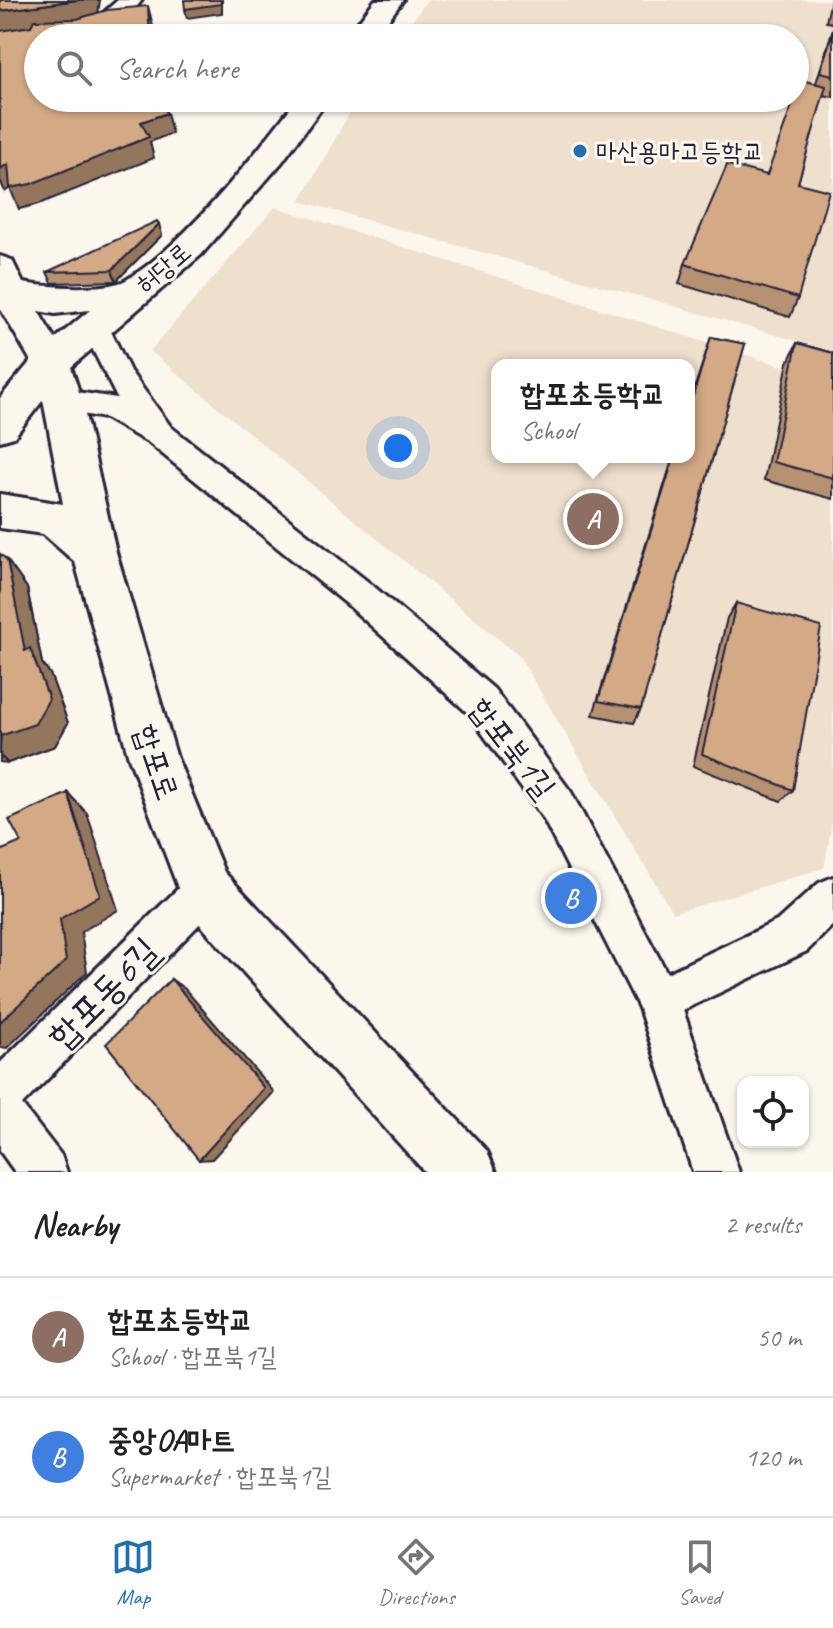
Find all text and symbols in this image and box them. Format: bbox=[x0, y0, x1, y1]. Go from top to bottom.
search box bbox=[24, 24, 809, 112]
icon: search bbox=[52, 46, 96, 90]
text: Search here bbox=[116, 49, 238, 87]
place label: 마산용마고등학교 bbox=[596, 135, 763, 168]
marker: 마산용마고등학교 bbox=[571, 142, 589, 160]
street label: 허당로 bbox=[129, 235, 198, 301]
popup bbox=[491, 359, 695, 463]
text: 합포초등학교 bbox=[521, 375, 665, 413]
text: School bbox=[521, 414, 576, 447]
your location bbox=[378, 428, 418, 468]
pin: A bbox=[567, 489, 619, 549]
street label: 합포북1길 bbox=[460, 689, 565, 807]
street label: 합포로 bbox=[125, 719, 188, 805]
pin: B bbox=[545, 868, 597, 928]
street label: 합포동6길 bbox=[37, 927, 169, 1059]
map controls bbox=[737, 1076, 809, 1148]
button: locate bbox=[737, 1076, 809, 1148]
text: Nearby bbox=[32, 1203, 118, 1246]
text: 2 results bbox=[725, 1208, 801, 1241]
text: 합포초등학교 bbox=[108, 1301, 253, 1339]
text: A bbox=[51, 1321, 65, 1354]
text: 50 m bbox=[757, 1321, 801, 1354]
text: School · 합포북1길 bbox=[108, 1340, 277, 1373]
text: 중앙OA마트 bbox=[108, 1421, 235, 1459]
text: B bbox=[51, 1441, 65, 1474]
text: 120 m bbox=[745, 1441, 801, 1474]
text: Supermarket · 합포북1길 bbox=[108, 1460, 331, 1493]
tab: Map bbox=[111, 1535, 155, 1611]
tab: Directions bbox=[378, 1535, 455, 1611]
tab: Saved bbox=[678, 1535, 722, 1611]

